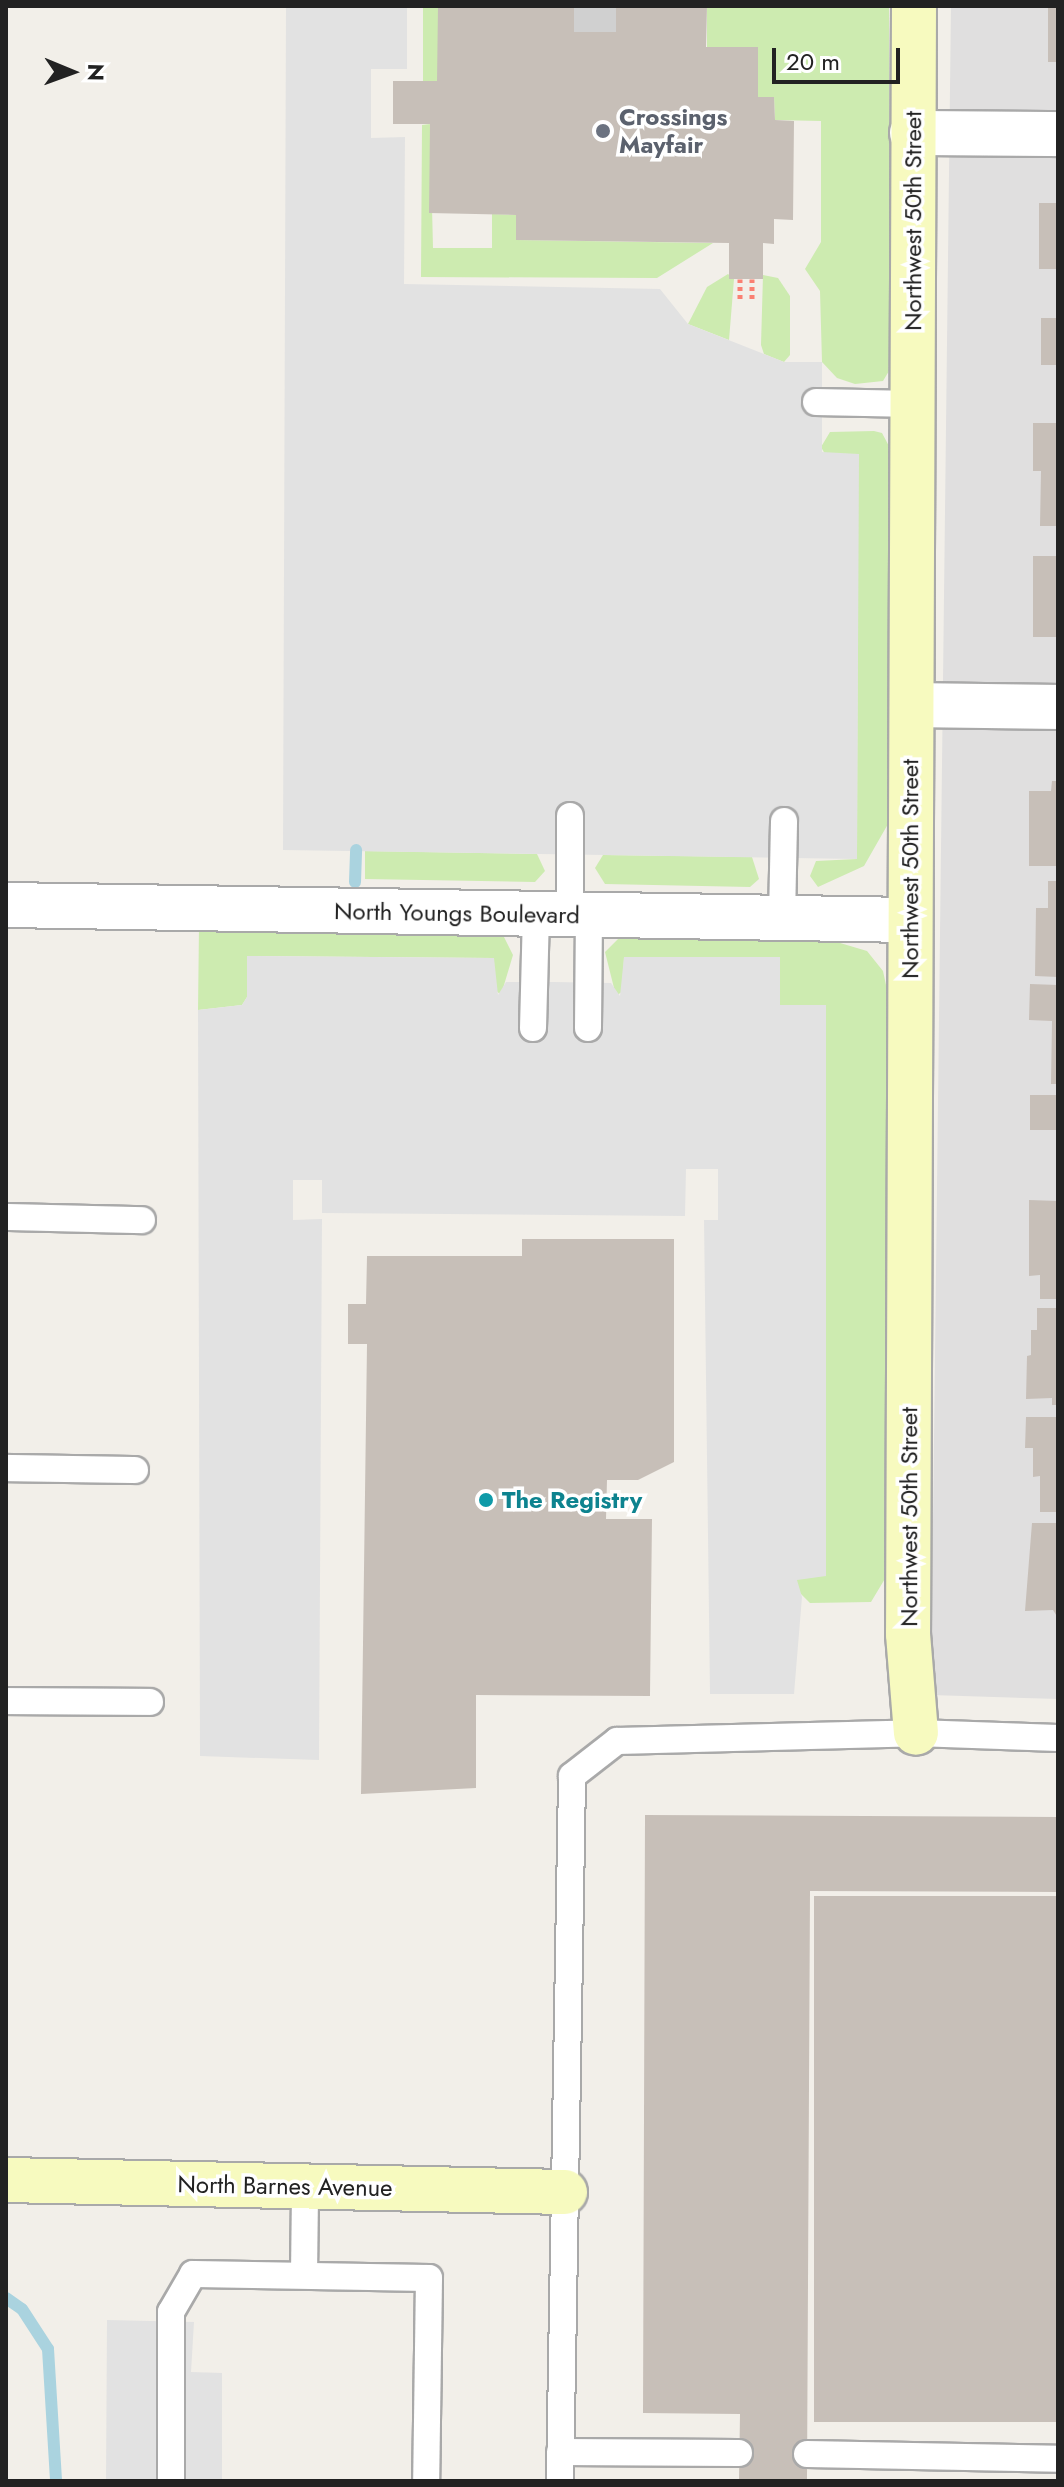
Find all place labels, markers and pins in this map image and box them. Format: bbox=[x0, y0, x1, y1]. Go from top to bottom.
place label: Crossings Mayfair bbox=[619, 103, 727, 159]
marker: Crossings Mayfair bbox=[594, 122, 612, 140]
place label: The Registry bbox=[502, 1486, 642, 1514]
marker: The Registry bbox=[477, 1491, 495, 1509]

